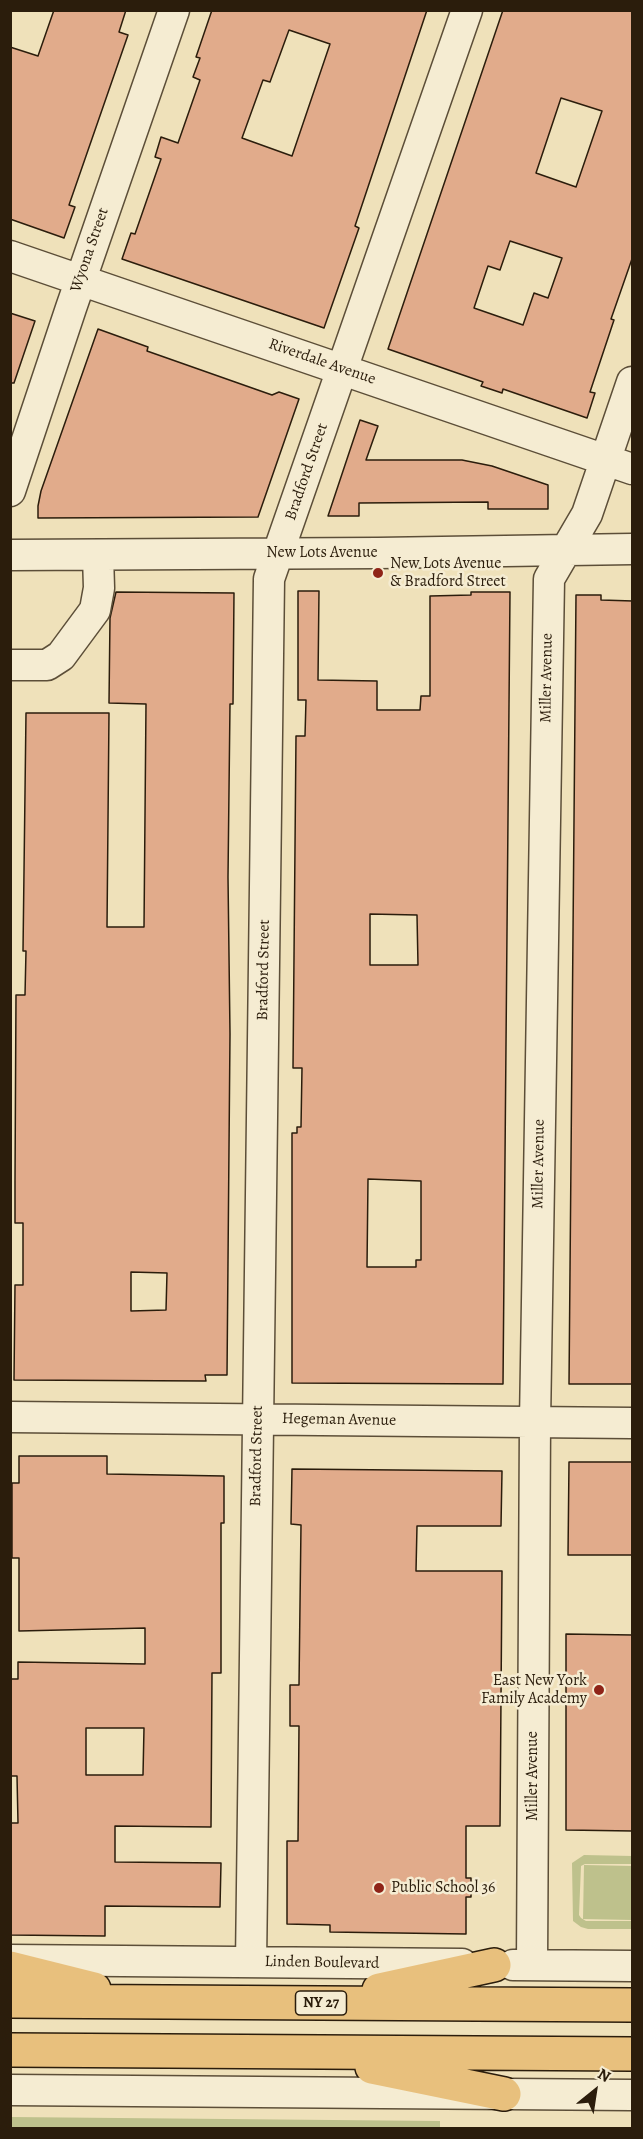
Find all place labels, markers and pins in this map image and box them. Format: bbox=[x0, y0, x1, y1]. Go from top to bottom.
place label: New Lots Avenue & Bradford Street bbox=[390, 554, 506, 592]
marker: New Lots Avenue & Bradford Street bbox=[371, 566, 385, 580]
place label: East New York Family Academy bbox=[481, 1671, 587, 1709]
marker: East New York Family Academy bbox=[592, 1683, 606, 1697]
place label: Public School 36 bbox=[391, 1878, 496, 1898]
marker: Public School 36 bbox=[372, 1881, 386, 1895]

